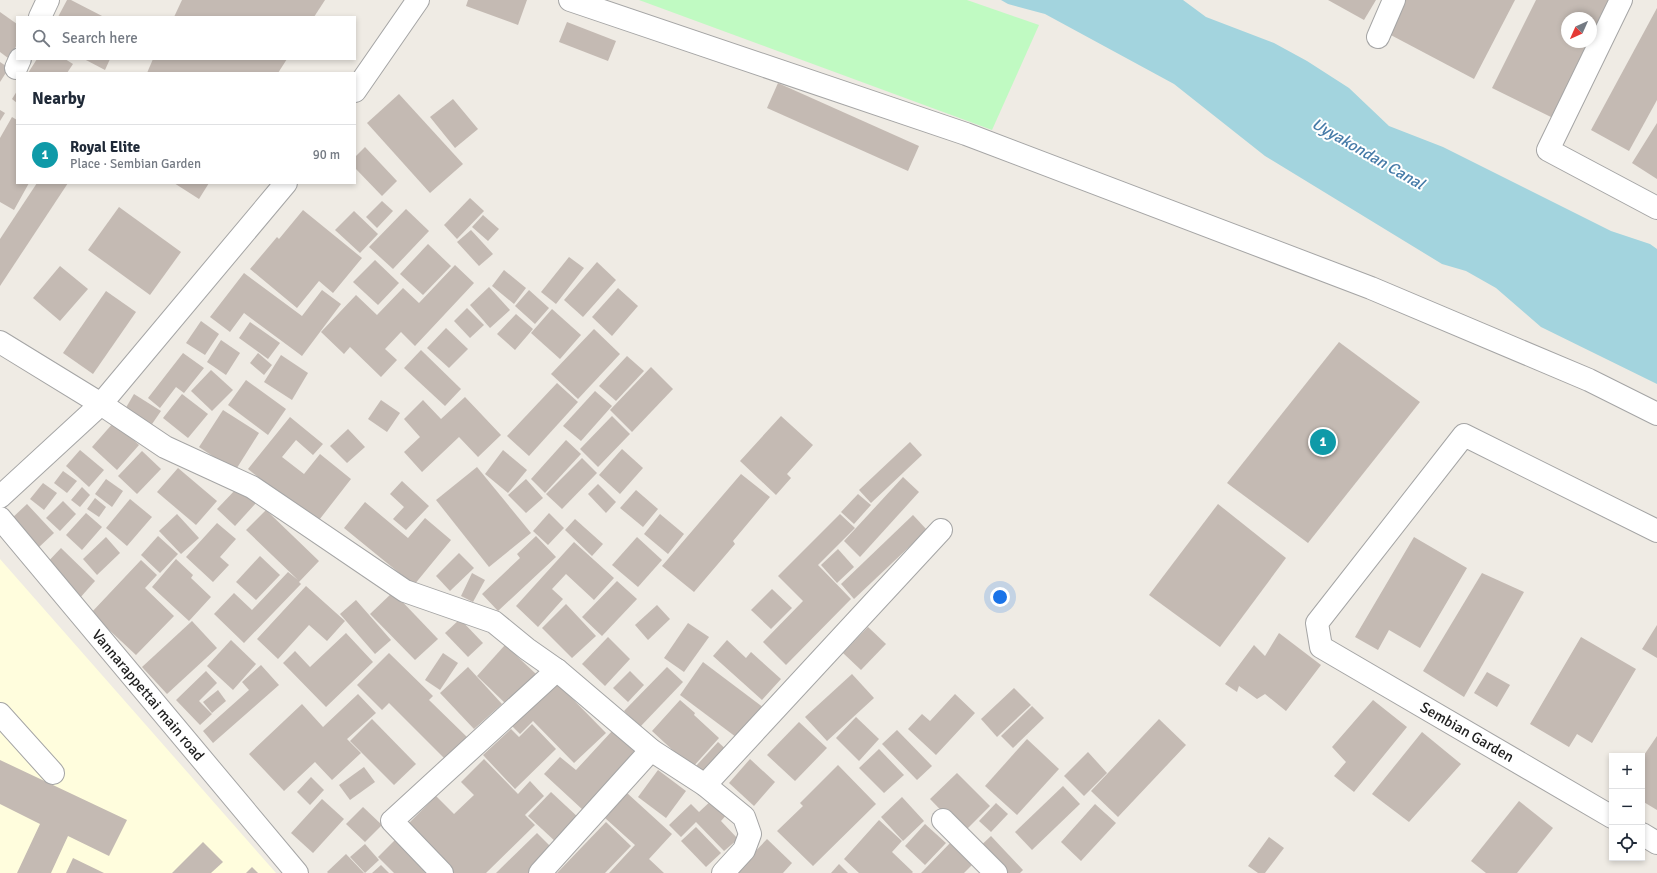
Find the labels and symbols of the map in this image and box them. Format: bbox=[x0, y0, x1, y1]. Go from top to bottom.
north arrow bbox=[1561, 12, 1597, 48]
water label: Uyyakondan Canal bbox=[1308, 114, 1429, 195]
pin: 1 bbox=[1310, 427, 1336, 457]
your location bbox=[990, 587, 1010, 607]
street label: Vannarappettai main road bbox=[88, 626, 208, 764]
street label: Sembian Garden bbox=[1417, 698, 1517, 766]

